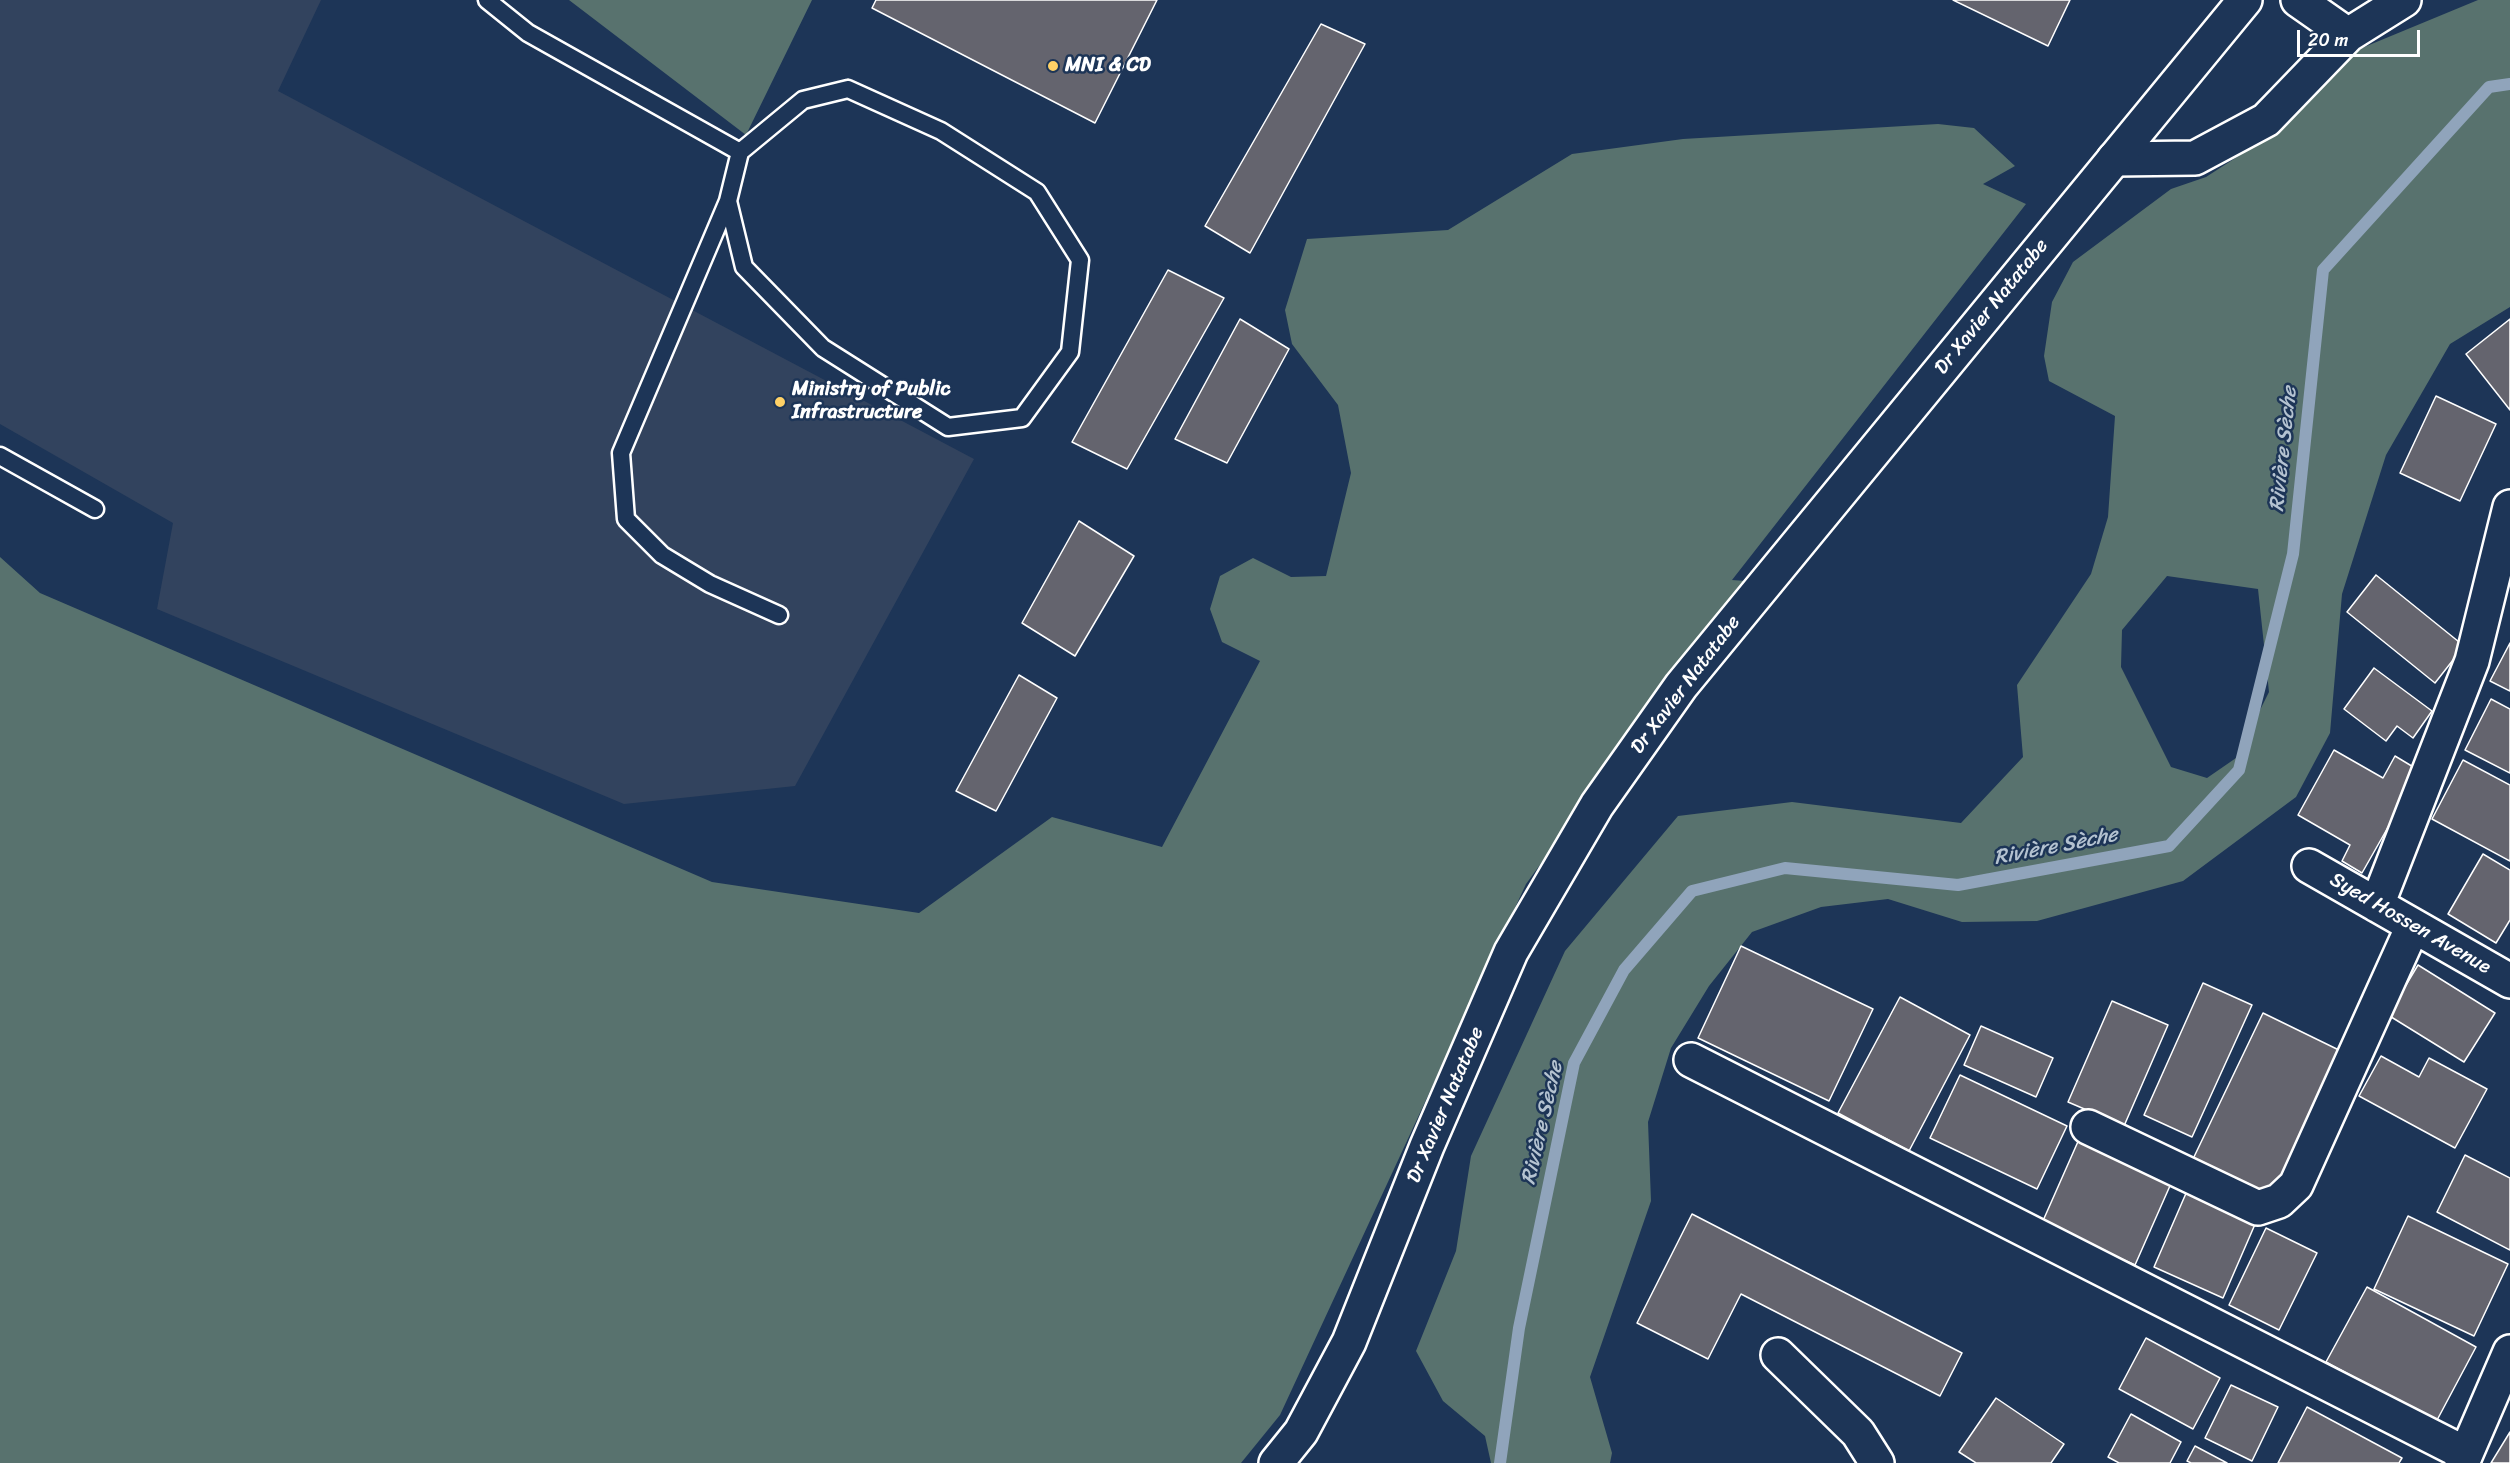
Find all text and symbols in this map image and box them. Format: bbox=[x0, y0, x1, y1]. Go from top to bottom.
scale bar bbox=[2300, 18, 2423, 56]
text: 20 m bbox=[2308, 24, 2348, 56]
place label: MNI & CD bbox=[1065, 54, 1151, 78]
marker: MNI & CD bbox=[1046, 59, 1060, 73]
street label: Dr Xavier Natatabe bbox=[1930, 234, 2054, 380]
place label: Ministry of Public Infrastructure bbox=[792, 378, 950, 425]
water label: Rivière Sèche bbox=[2265, 385, 2303, 513]
marker: Ministry of Public Infrastructure bbox=[773, 395, 787, 409]
street label: Dr Xavier Natatabe bbox=[1626, 611, 1746, 759]
water label: Rivière Sèche bbox=[1992, 823, 2120, 871]
street label: Syed Hossen Avenue bbox=[2325, 868, 2495, 980]
street label: Dr Xavier Natatabe bbox=[1402, 1023, 1490, 1187]
water label: Rivière Sèche bbox=[1517, 1059, 1569, 1187]

